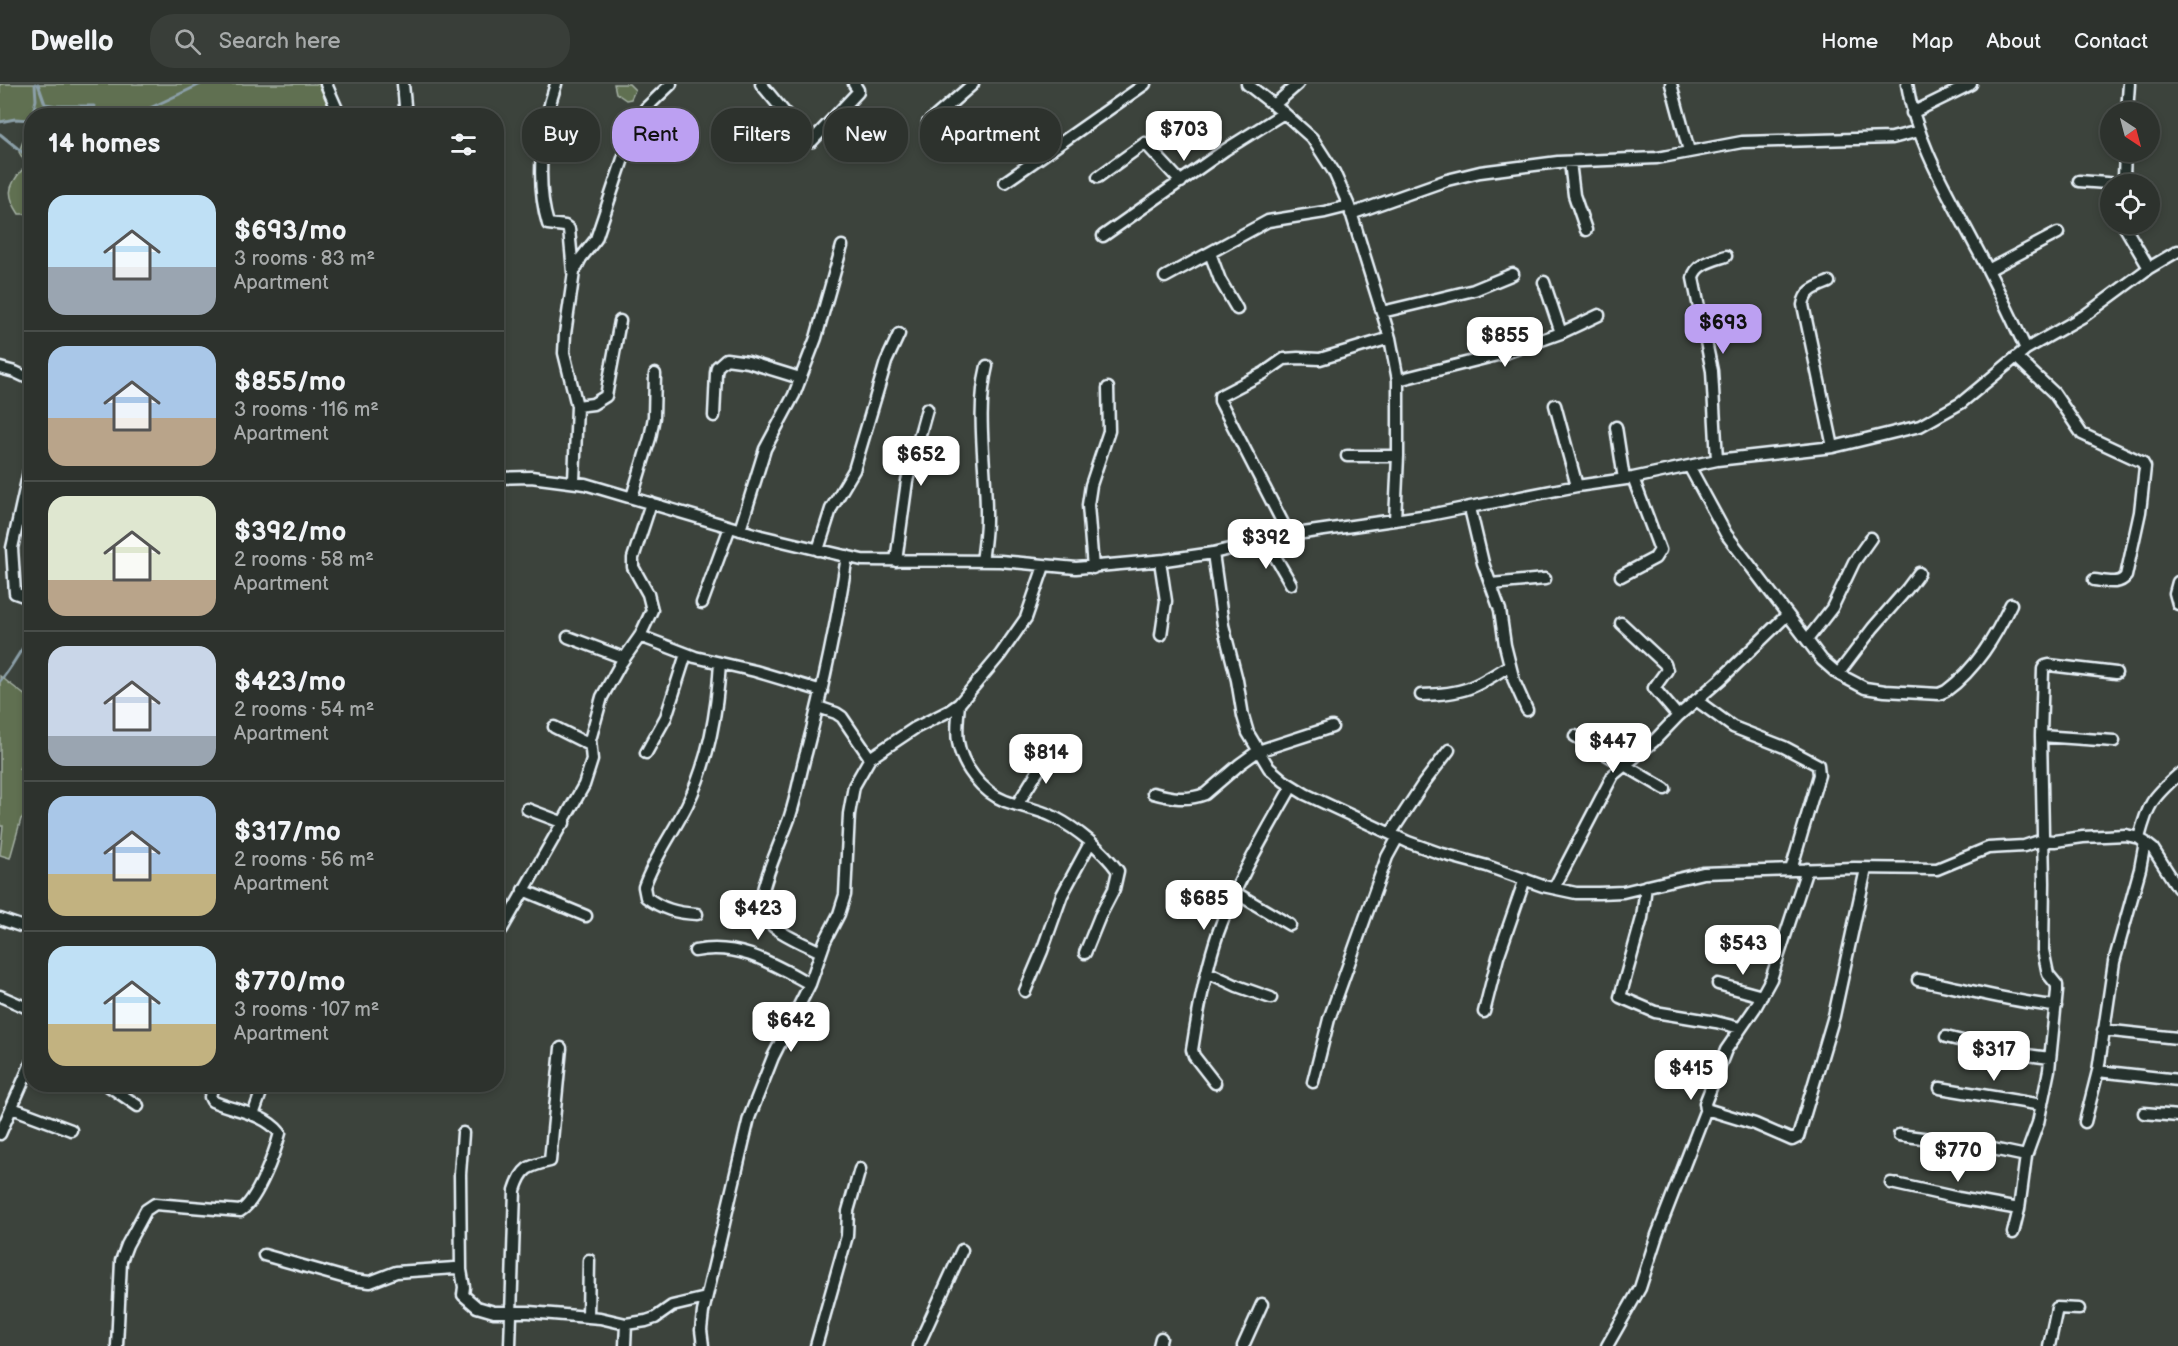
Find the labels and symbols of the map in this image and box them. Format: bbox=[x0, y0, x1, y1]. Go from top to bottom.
north arrow bbox=[2100, 102, 2160, 162]
pin: $703 bbox=[1148, 111, 1220, 162]
pin: $693 bbox=[1687, 304, 1759, 355]
pin: $855 bbox=[1469, 317, 1541, 368]
pin: $652 bbox=[885, 436, 957, 487]
pin: $392 bbox=[1230, 519, 1302, 570]
pin: $447 bbox=[1577, 723, 1649, 774]
pin: $814 bbox=[1010, 734, 1082, 785]
pin: $685 bbox=[1168, 880, 1240, 931]
pin: $423 bbox=[722, 890, 794, 941]
pin: $543 bbox=[1707, 925, 1779, 976]
pin: $642 bbox=[755, 1002, 827, 1053]
pin: $317 bbox=[1958, 1031, 2030, 1082]
pin: $415 bbox=[1655, 1050, 1727, 1101]
pin: $770 bbox=[1922, 1132, 1994, 1183]

